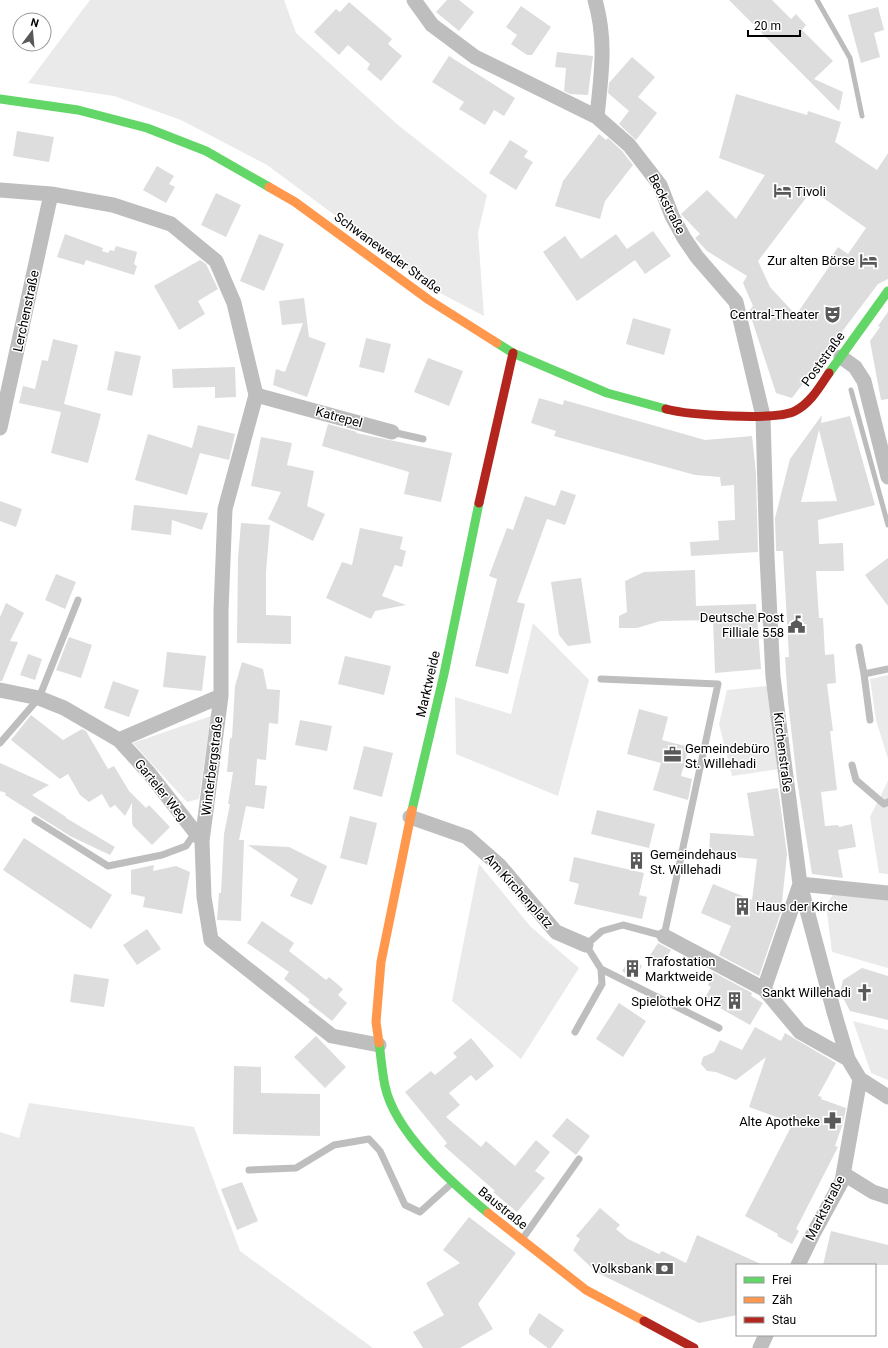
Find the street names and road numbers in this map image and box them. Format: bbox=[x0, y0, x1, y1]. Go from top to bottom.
street label: Beckstraße bbox=[646, 172, 689, 237]
street label: Schwaneweder Straße bbox=[331, 209, 445, 297]
street label: Lerchenstraße bbox=[10, 269, 42, 353]
street label: Poststraße bbox=[798, 329, 848, 389]
street label: Katrepel bbox=[314, 404, 364, 430]
street label: Marktweide bbox=[413, 649, 443, 719]
street label: Kirchenstraße bbox=[771, 711, 795, 793]
street label: Winterbergstraße bbox=[198, 715, 226, 817]
street label: Garteler Weg bbox=[132, 756, 190, 824]
street label: Am Kirchenplatz bbox=[482, 851, 557, 932]
street label: Marktstraße bbox=[802, 1173, 848, 1243]
street label: Baustraße bbox=[475, 1184, 531, 1233]

